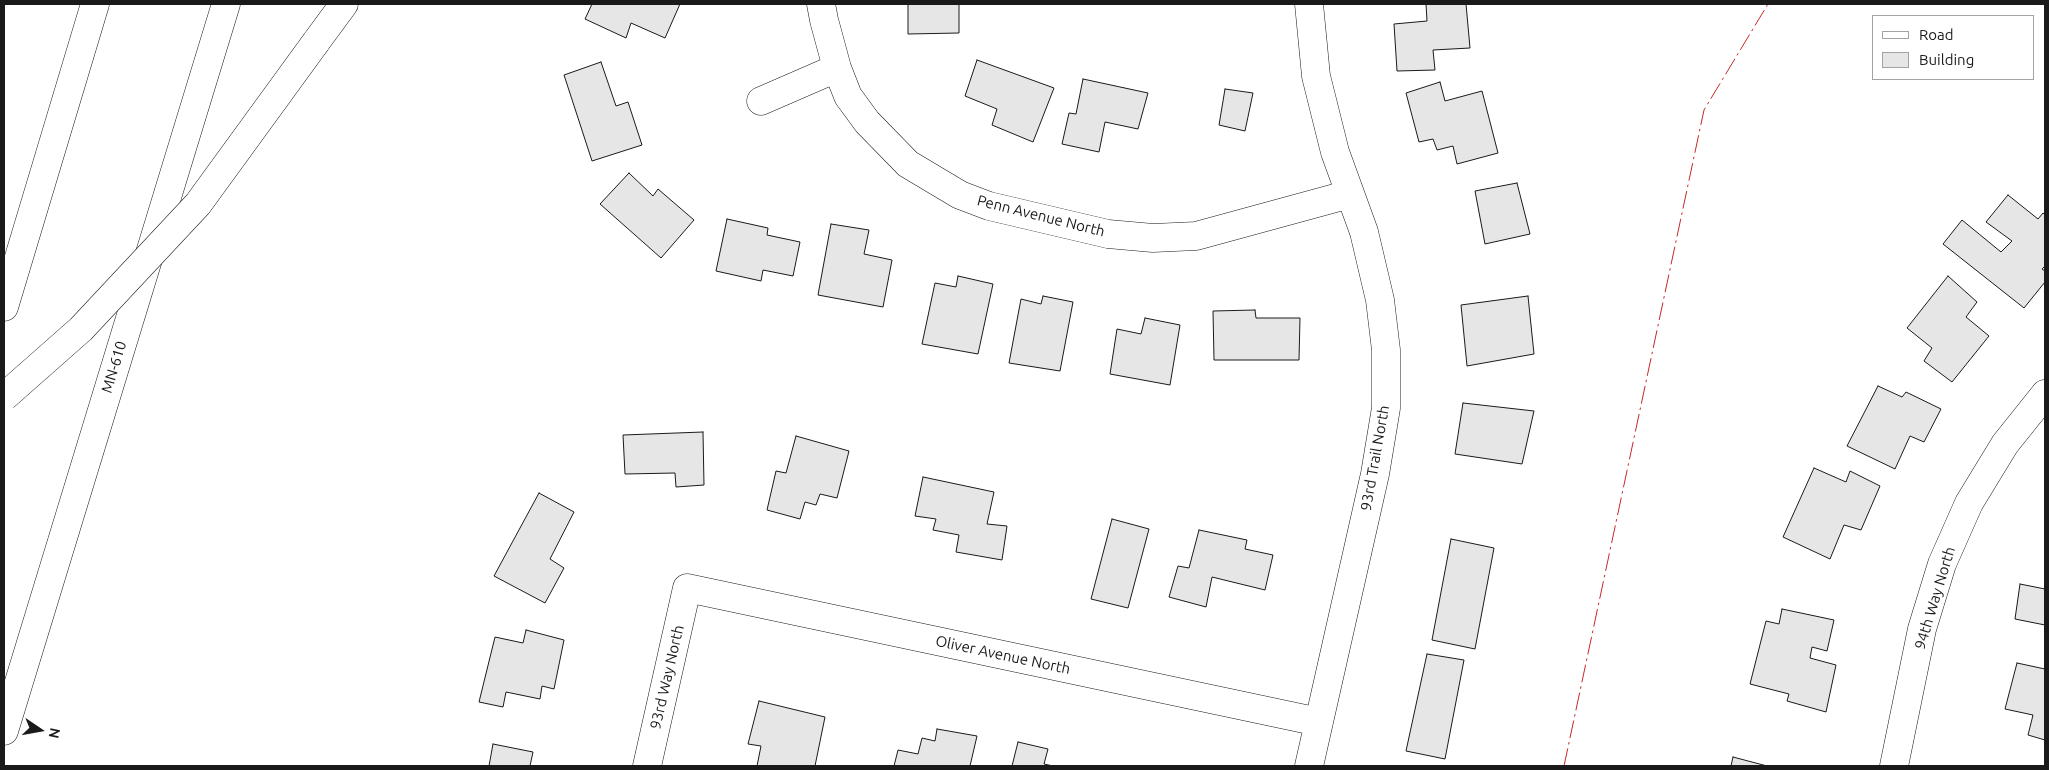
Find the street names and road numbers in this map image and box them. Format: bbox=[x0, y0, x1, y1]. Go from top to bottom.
street label: Penn Avenue North bbox=[975, 191, 1107, 241]
street label: MN-610 bbox=[98, 339, 130, 395]
street label: 93rd Trail North bbox=[1357, 404, 1393, 512]
street label: 94th Way North bbox=[1911, 545, 1959, 651]
street label: 93rd Way North bbox=[646, 623, 688, 731]
street label: Oliver Avenue North bbox=[934, 632, 1072, 678]

